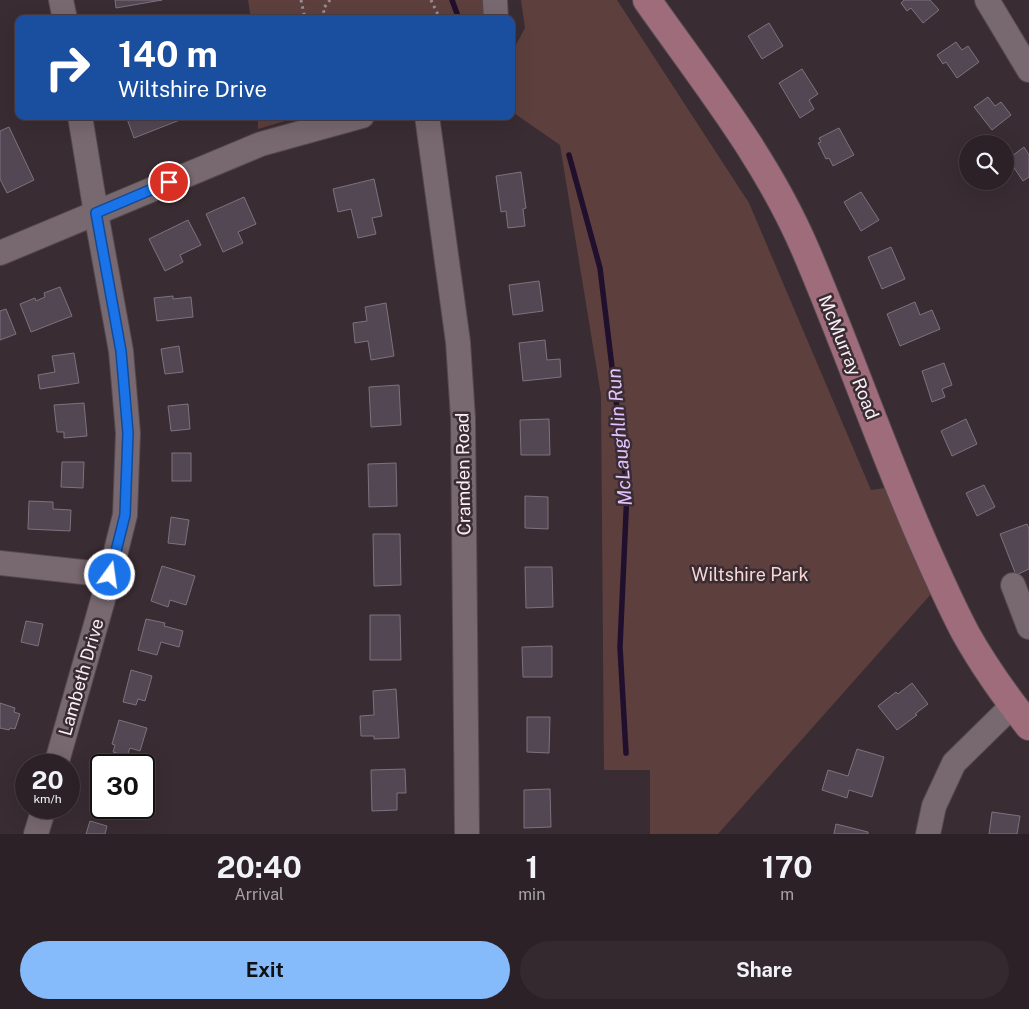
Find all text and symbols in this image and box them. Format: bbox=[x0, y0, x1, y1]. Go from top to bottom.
text: 140 m bbox=[118, 34, 218, 75]
icon: right bbox=[35, 35, 100, 100]
text: Wiltshire Drive bbox=[118, 76, 267, 102]
map controls bbox=[959, 135, 1014, 190]
button: search bbox=[959, 135, 1014, 190]
pin bbox=[148, 161, 190, 203]
icon: arrive bbox=[155, 168, 183, 196]
street label: McMurray Road bbox=[815, 292, 883, 422]
water label: McLaughlin Run bbox=[602, 367, 636, 507]
street label: Cramden Road bbox=[451, 412, 475, 536]
position arrow bbox=[83, 548, 135, 600]
park label: Wiltshire Park bbox=[691, 564, 809, 585]
street label: Lambeth Drive bbox=[54, 616, 108, 738]
speed limit sign: 30 bbox=[90, 754, 155, 819]
text: 20 bbox=[32, 765, 64, 795]
text: km/h bbox=[33, 792, 62, 806]
text: 20:40 bbox=[216, 849, 302, 885]
text: 1 bbox=[525, 849, 538, 885]
text: 170 bbox=[762, 849, 813, 885]
text: Arrival bbox=[234, 885, 284, 904]
text: min bbox=[518, 885, 545, 904]
text: m bbox=[780, 885, 794, 904]
button: Exit bbox=[20, 941, 510, 999]
button: Share bbox=[520, 941, 1009, 999]

